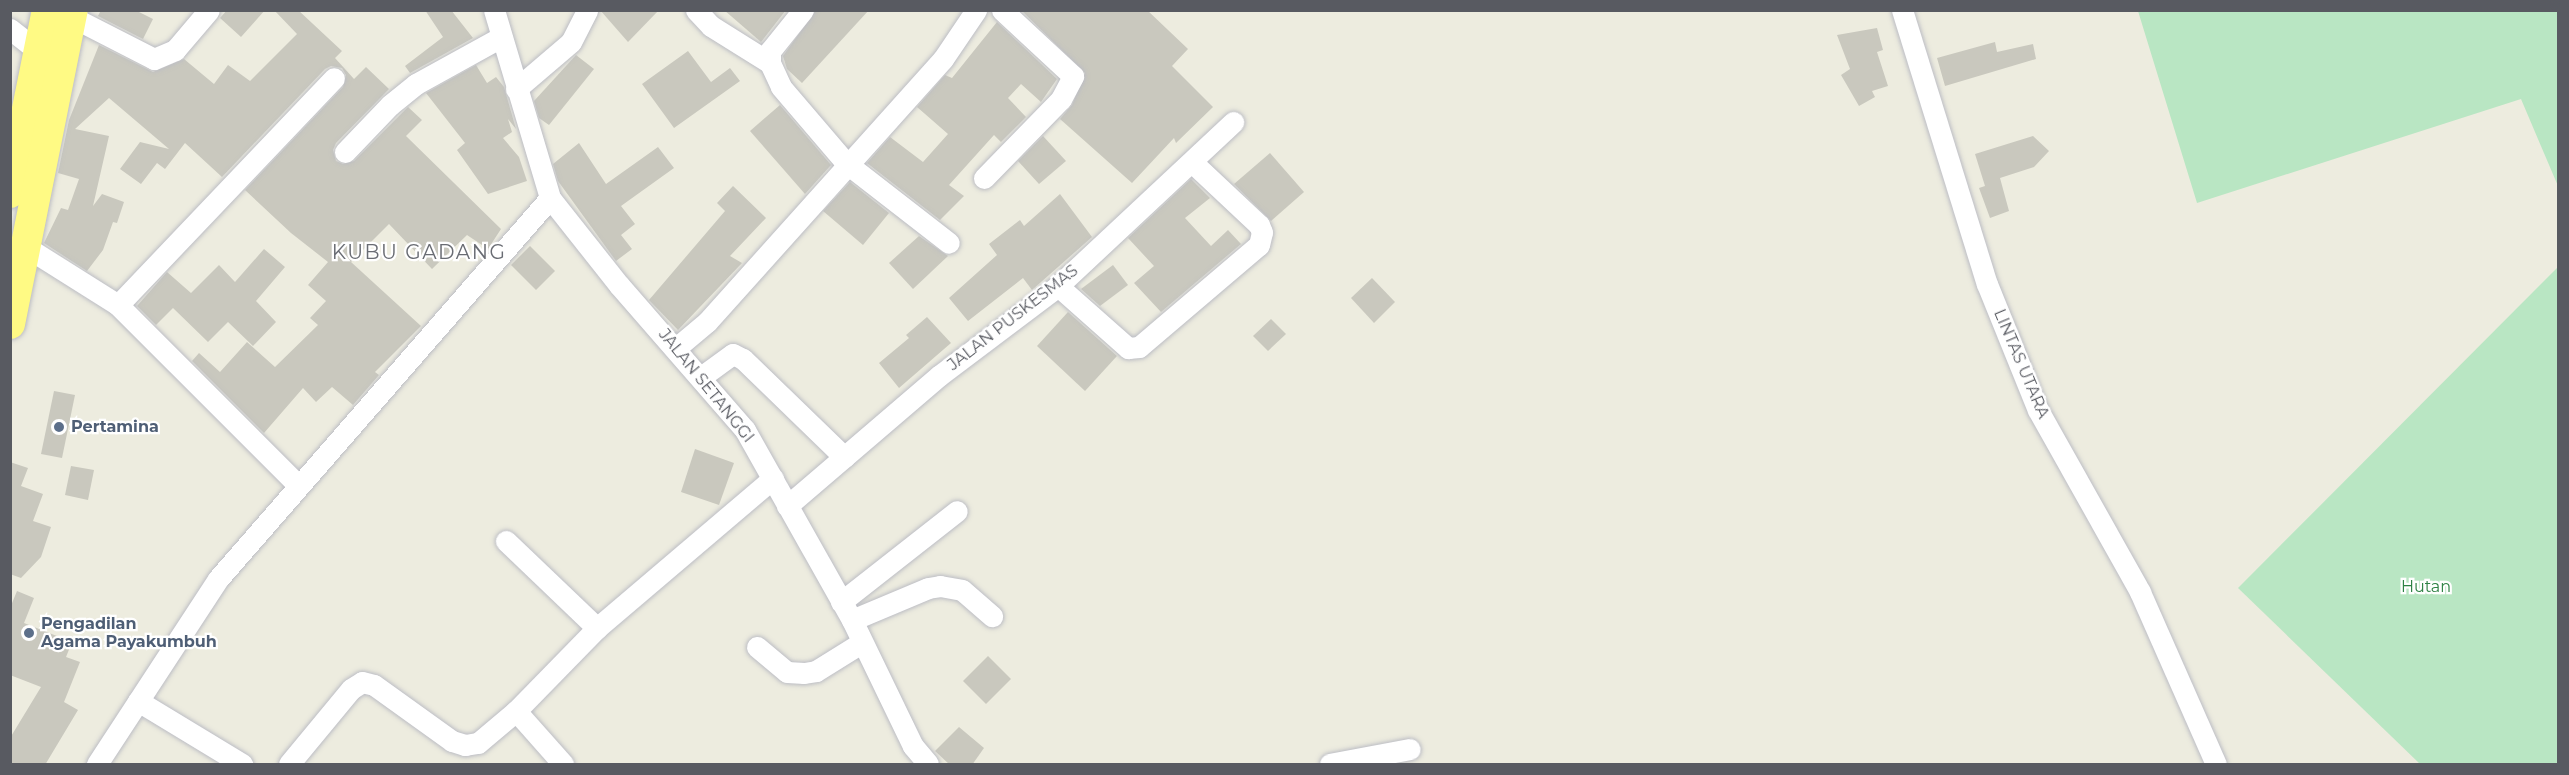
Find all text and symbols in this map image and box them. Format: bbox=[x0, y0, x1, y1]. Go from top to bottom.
district label: KUBU GADANG bbox=[332, 240, 506, 264]
street label: JALAN PUSKESMAS bbox=[944, 261, 1082, 375]
street label: LINTAS UTARA bbox=[1989, 306, 2053, 422]
street label: JALAN SETANGGI bbox=[654, 325, 758, 447]
place label: Pertamina bbox=[71, 417, 159, 437]
marker: Pertamina bbox=[52, 420, 66, 434]
park label: Hutan bbox=[2401, 577, 2451, 597]
place label: Pengadilan Agama Payakumbuh bbox=[41, 614, 217, 652]
marker: Pengadilan Agama Payakumbuh bbox=[22, 626, 36, 640]

